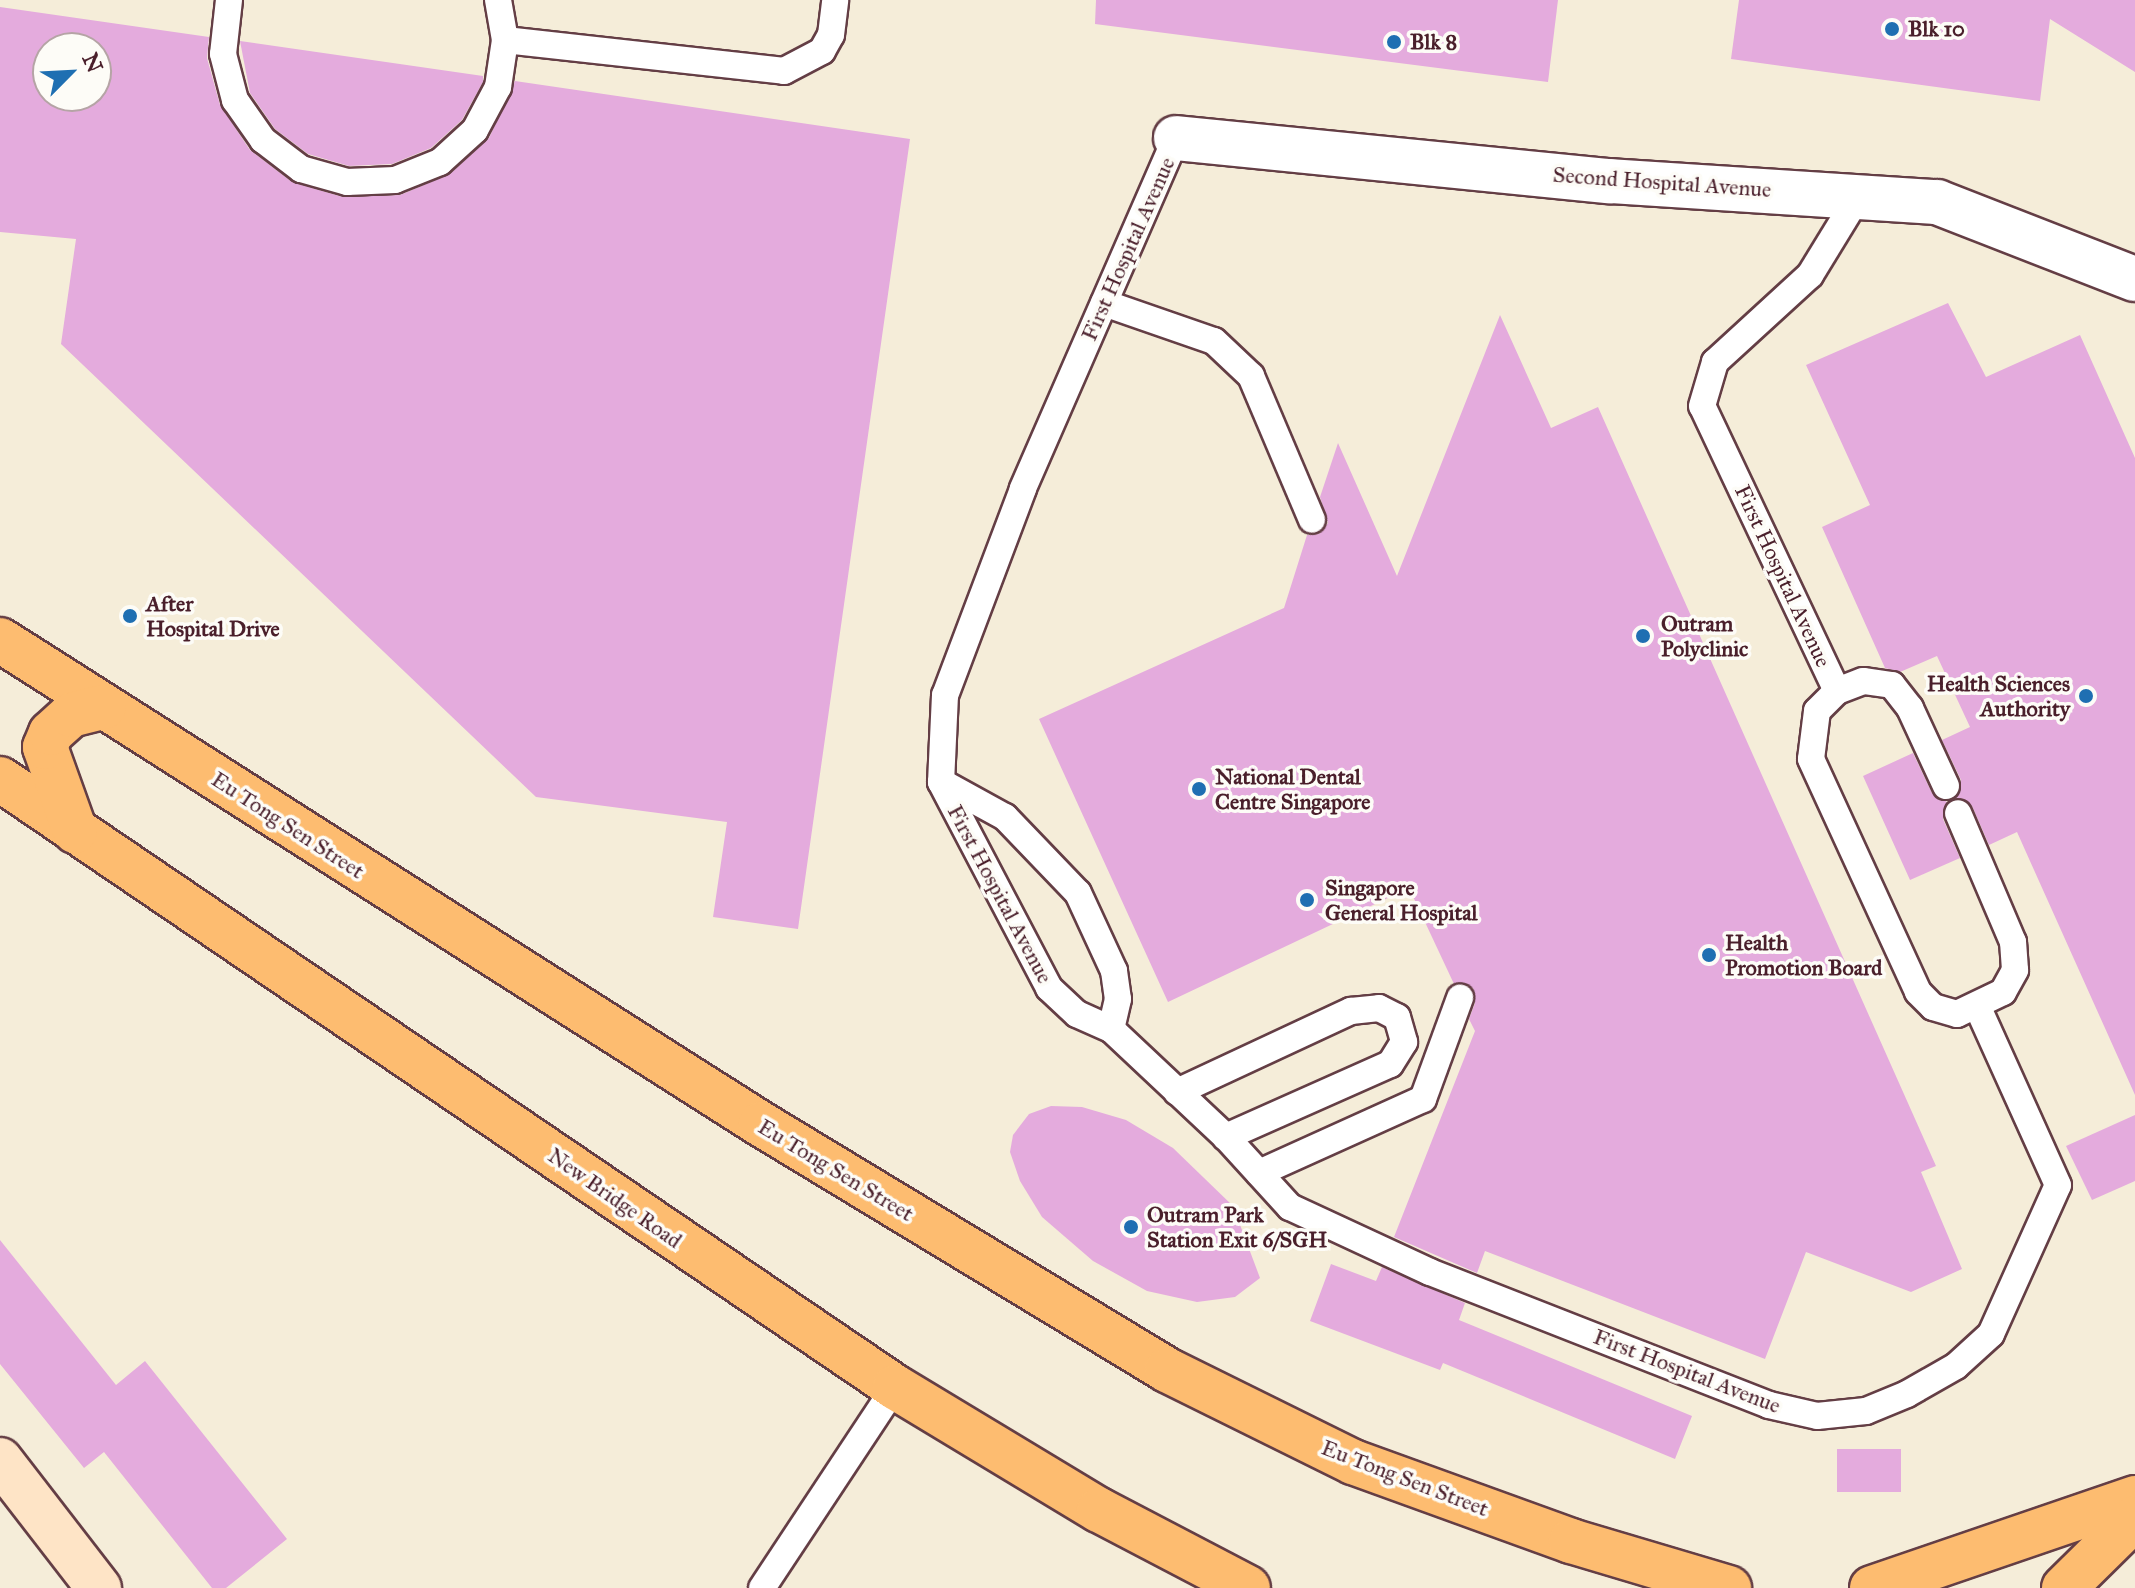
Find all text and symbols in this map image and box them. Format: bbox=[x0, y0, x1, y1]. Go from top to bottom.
place label: Blk 10 bbox=[1908, 16, 1965, 42]
marker: Blk 10 bbox=[1883, 20, 1901, 38]
place label: Blk 8 bbox=[1410, 29, 1457, 55]
north arrow bbox=[32, 32, 112, 112]
marker: Blk 8 bbox=[1385, 33, 1403, 51]
text: N bbox=[76, 49, 109, 77]
street label: First Hospital Avenue bbox=[1076, 153, 1180, 345]
street label: Second Hospital Avenue bbox=[1552, 161, 1772, 203]
street label: First Hospital Avenue bbox=[1729, 481, 1837, 671]
place label: After Hospital Drive bbox=[146, 590, 280, 642]
marker: After Hospital Drive bbox=[121, 607, 139, 625]
place label: Outram Polyclinic bbox=[1661, 610, 1748, 662]
marker: Outram Polyclinic bbox=[1632, 625, 1654, 647]
place label: Health Sciences Authority bbox=[1927, 670, 2070, 722]
marker: Health Sciences Authority bbox=[2077, 687, 2095, 705]
place label: National Dental Centre Singapore bbox=[1215, 763, 1370, 814]
street label: Eu Tong Sen Street bbox=[207, 766, 369, 884]
marker: National Dental Centre Singapore bbox=[1190, 780, 1208, 798]
street label: First Hospital Avenue bbox=[942, 800, 1058, 988]
place label: Singapore General Hospital bbox=[1325, 874, 1478, 926]
marker: Singapore General Hospital bbox=[1296, 889, 1318, 911]
place label: Health Promotion Board bbox=[1725, 929, 1882, 980]
marker: Health Promotion Board bbox=[1700, 946, 1718, 964]
street label: Eu Tong Sen Street bbox=[753, 1113, 919, 1227]
street label: New Bridge Road bbox=[543, 1142, 687, 1254]
place label: Outram Park Station Exit 6/SGH bbox=[1147, 1201, 1327, 1252]
marker: Outram Park Station Exit 6/SGH bbox=[1122, 1218, 1140, 1236]
street label: First Hospital Avenue bbox=[1590, 1323, 1784, 1419]
street label: Eu Tong Sen Street bbox=[1318, 1434, 1492, 1522]

